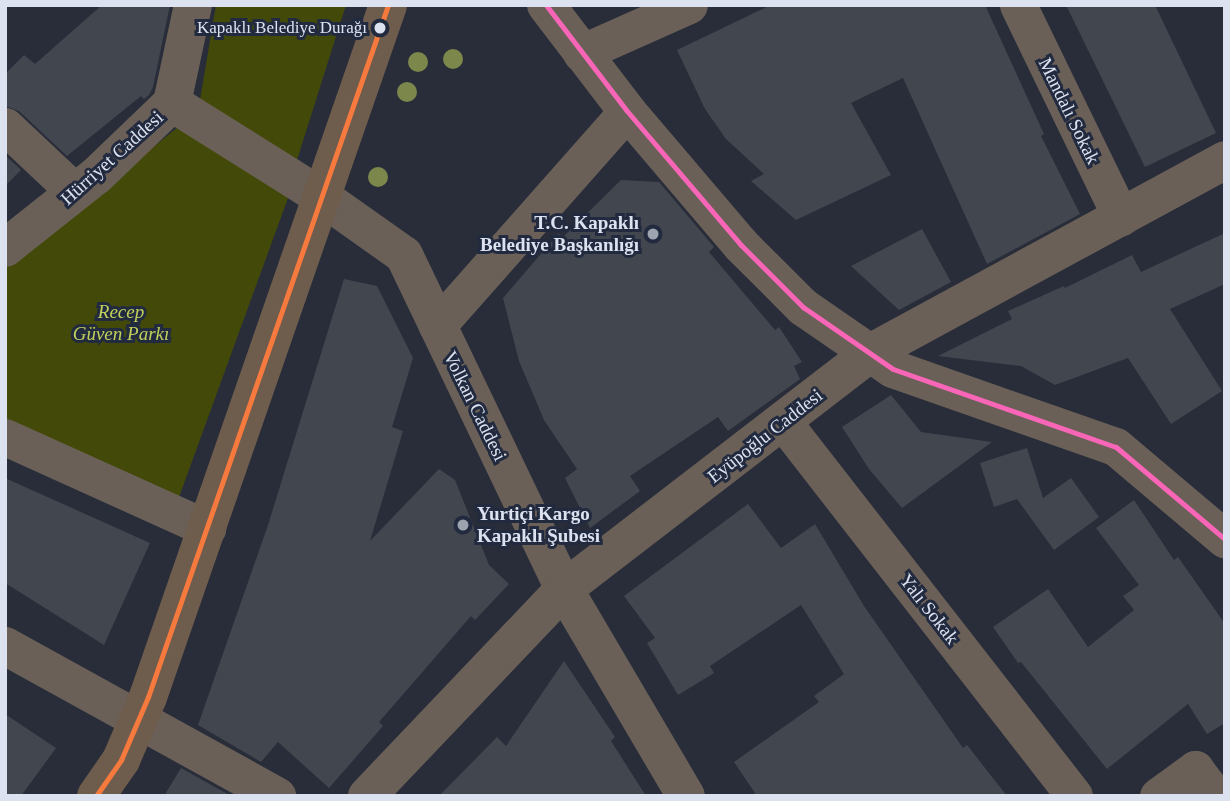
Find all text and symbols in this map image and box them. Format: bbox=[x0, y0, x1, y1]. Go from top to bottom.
place label: Kapaklı Belediye Durağı bbox=[197, 18, 367, 38]
marker: Kapaklı Belediye Durağı bbox=[373, 21, 387, 35]
street label: Mandalı Sokak bbox=[1033, 54, 1105, 168]
street label: Hürriyet Caddesi bbox=[56, 106, 168, 210]
place label: T.C. Kapaklı Belediye Başkanlığı bbox=[480, 212, 639, 256]
marker: T.C. Kapaklı Belediye Başkanlığı bbox=[645, 226, 661, 242]
park label: Recep Güven Parkı bbox=[73, 301, 169, 345]
street label: Volkan Caddesi bbox=[439, 347, 511, 465]
street label: Eyüpoğlu Caddesi bbox=[703, 384, 827, 488]
place label: Yurtiçi Kargo Kapaklı Şubesi bbox=[477, 503, 600, 547]
marker: Yurtiçi Kargo Kapaklı Şubesi bbox=[455, 517, 471, 533]
street label: Yalı Sokak bbox=[894, 569, 964, 649]

